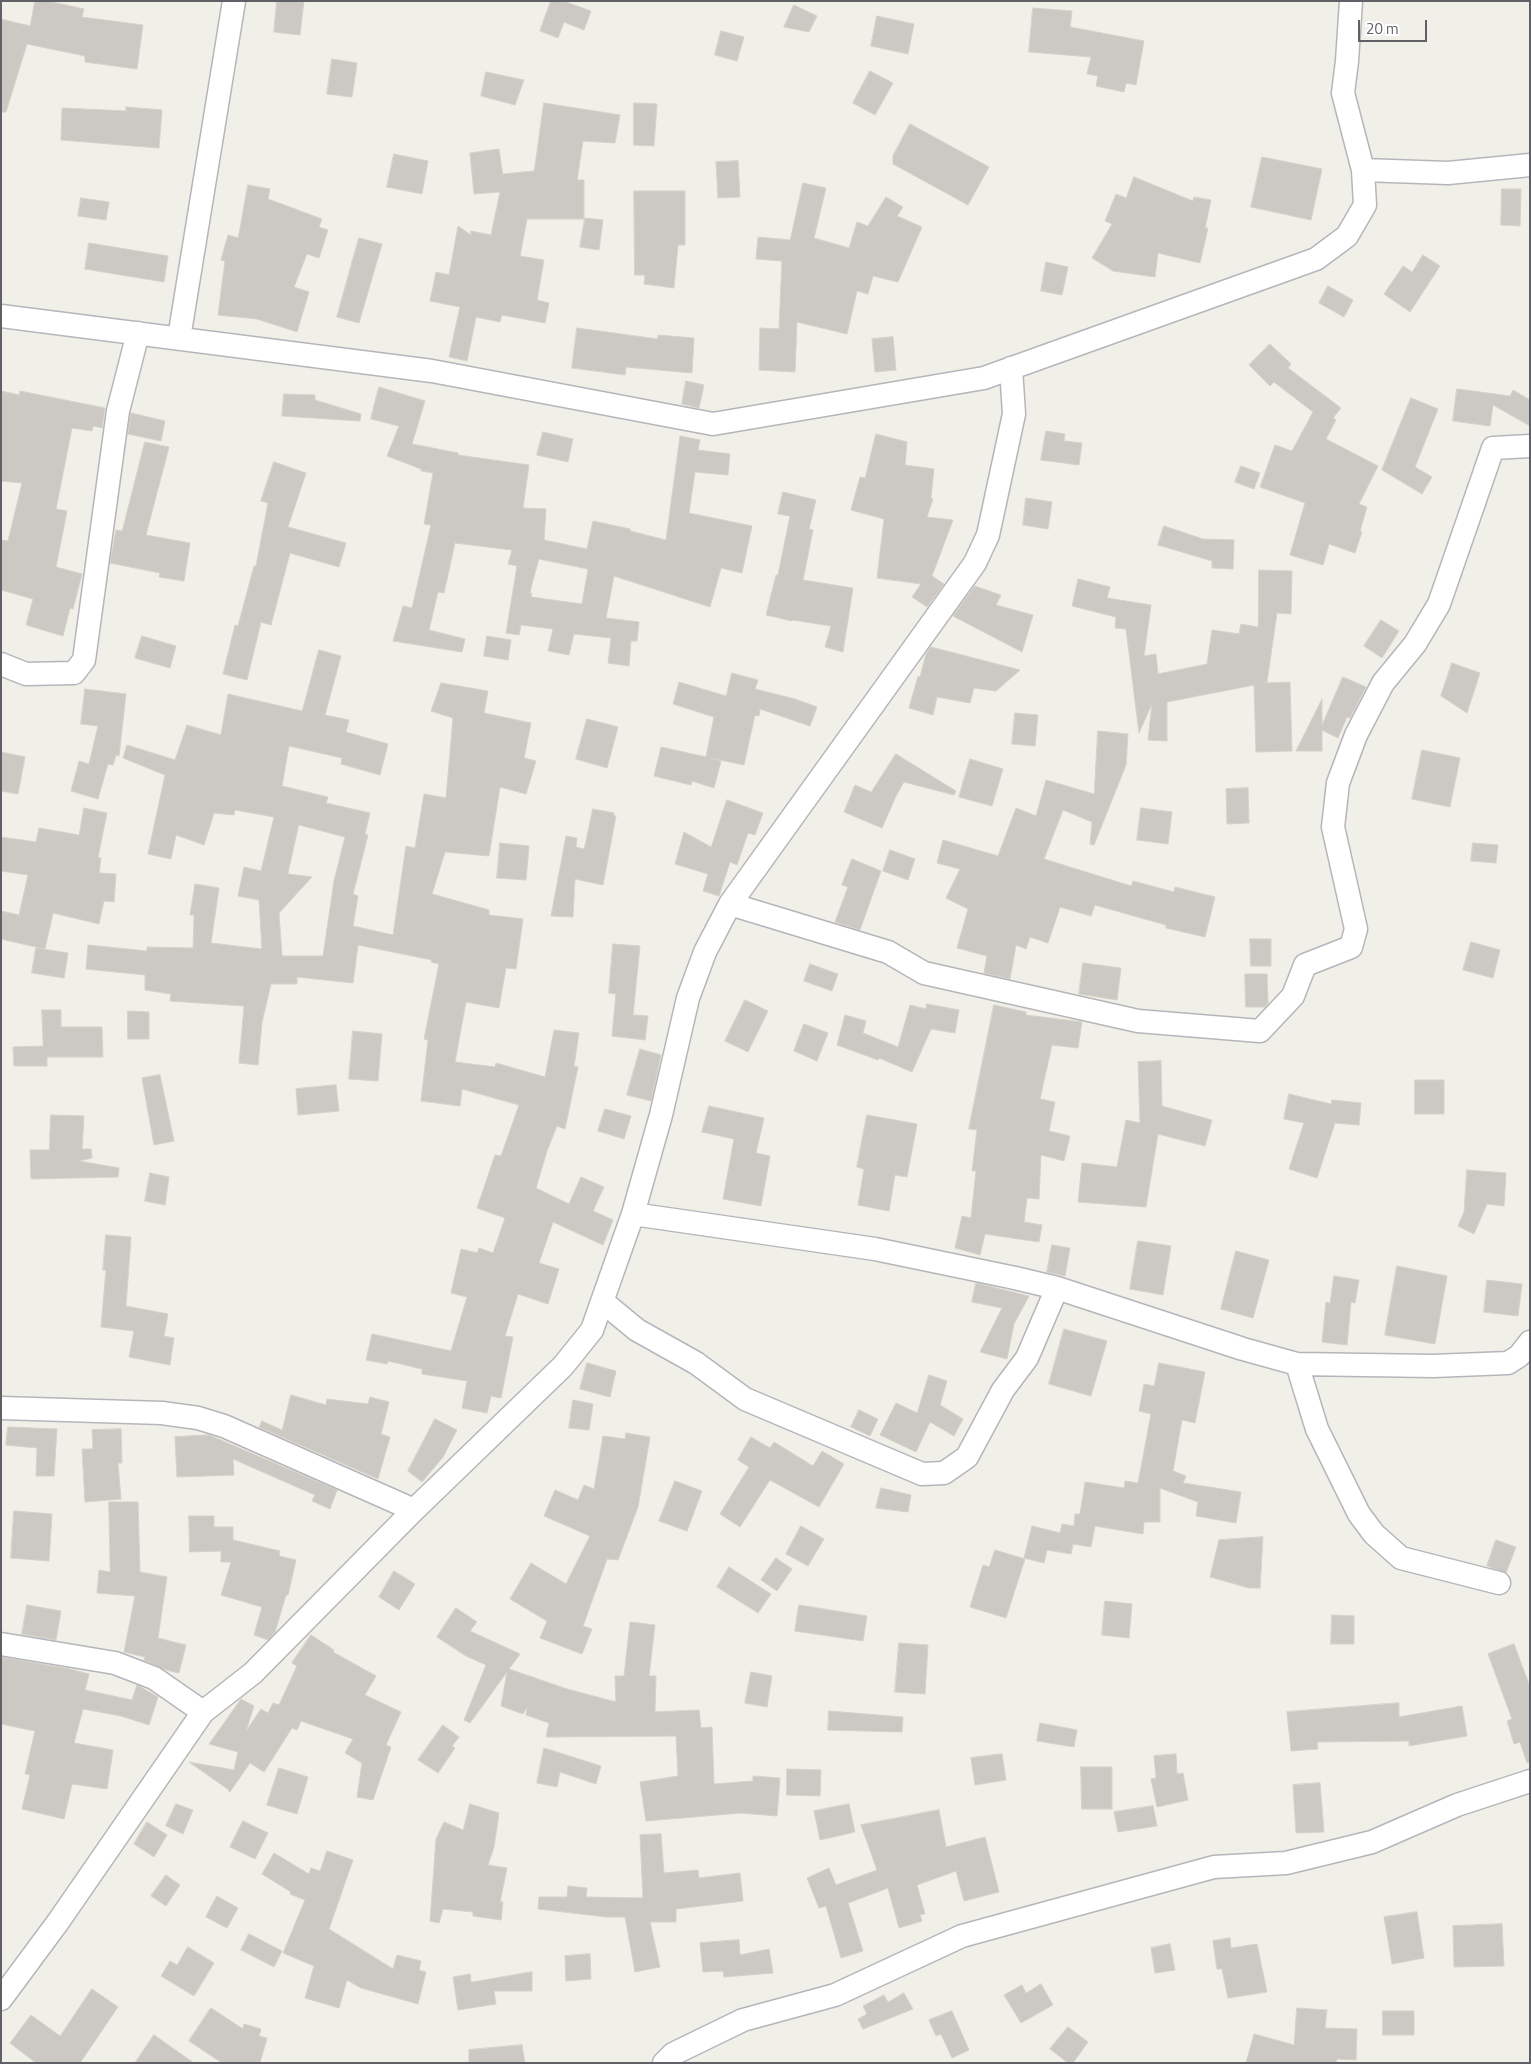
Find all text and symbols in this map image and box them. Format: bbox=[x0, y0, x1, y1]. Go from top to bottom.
scale bar bbox=[1361, 10, 1430, 42]
text: 20 m bbox=[1366, 17, 1399, 40]

